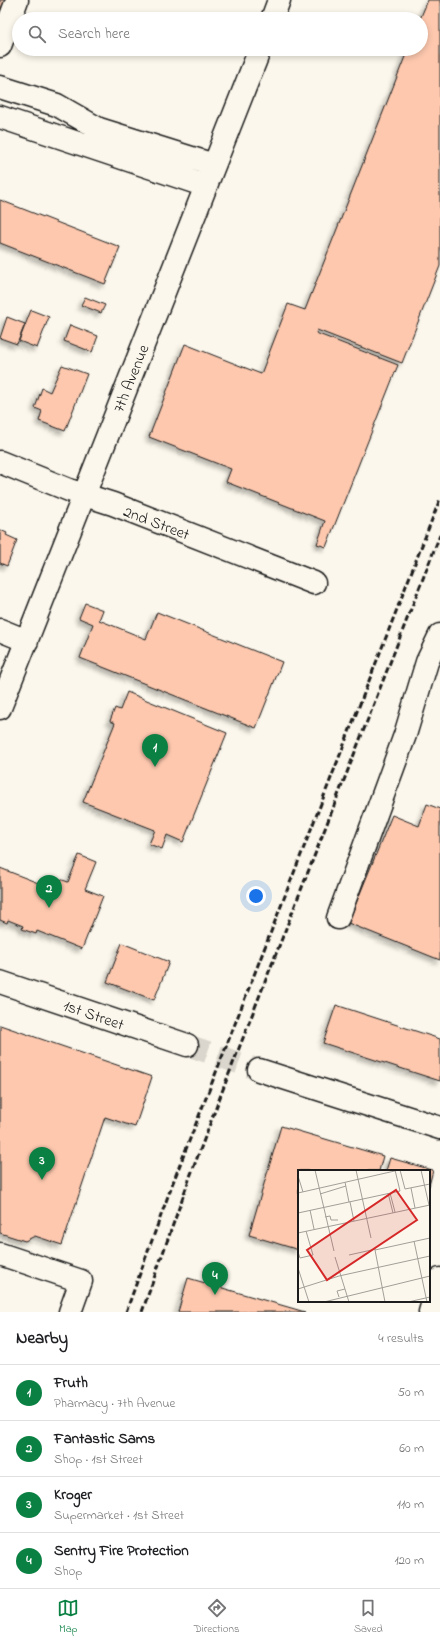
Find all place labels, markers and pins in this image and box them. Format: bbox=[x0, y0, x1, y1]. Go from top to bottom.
pin: 1 bbox=[142, 734, 168, 767]
pin: 2 bbox=[36, 875, 62, 908]
pin: 3 bbox=[29, 1147, 55, 1180]
pin: 4 bbox=[202, 1262, 228, 1295]

